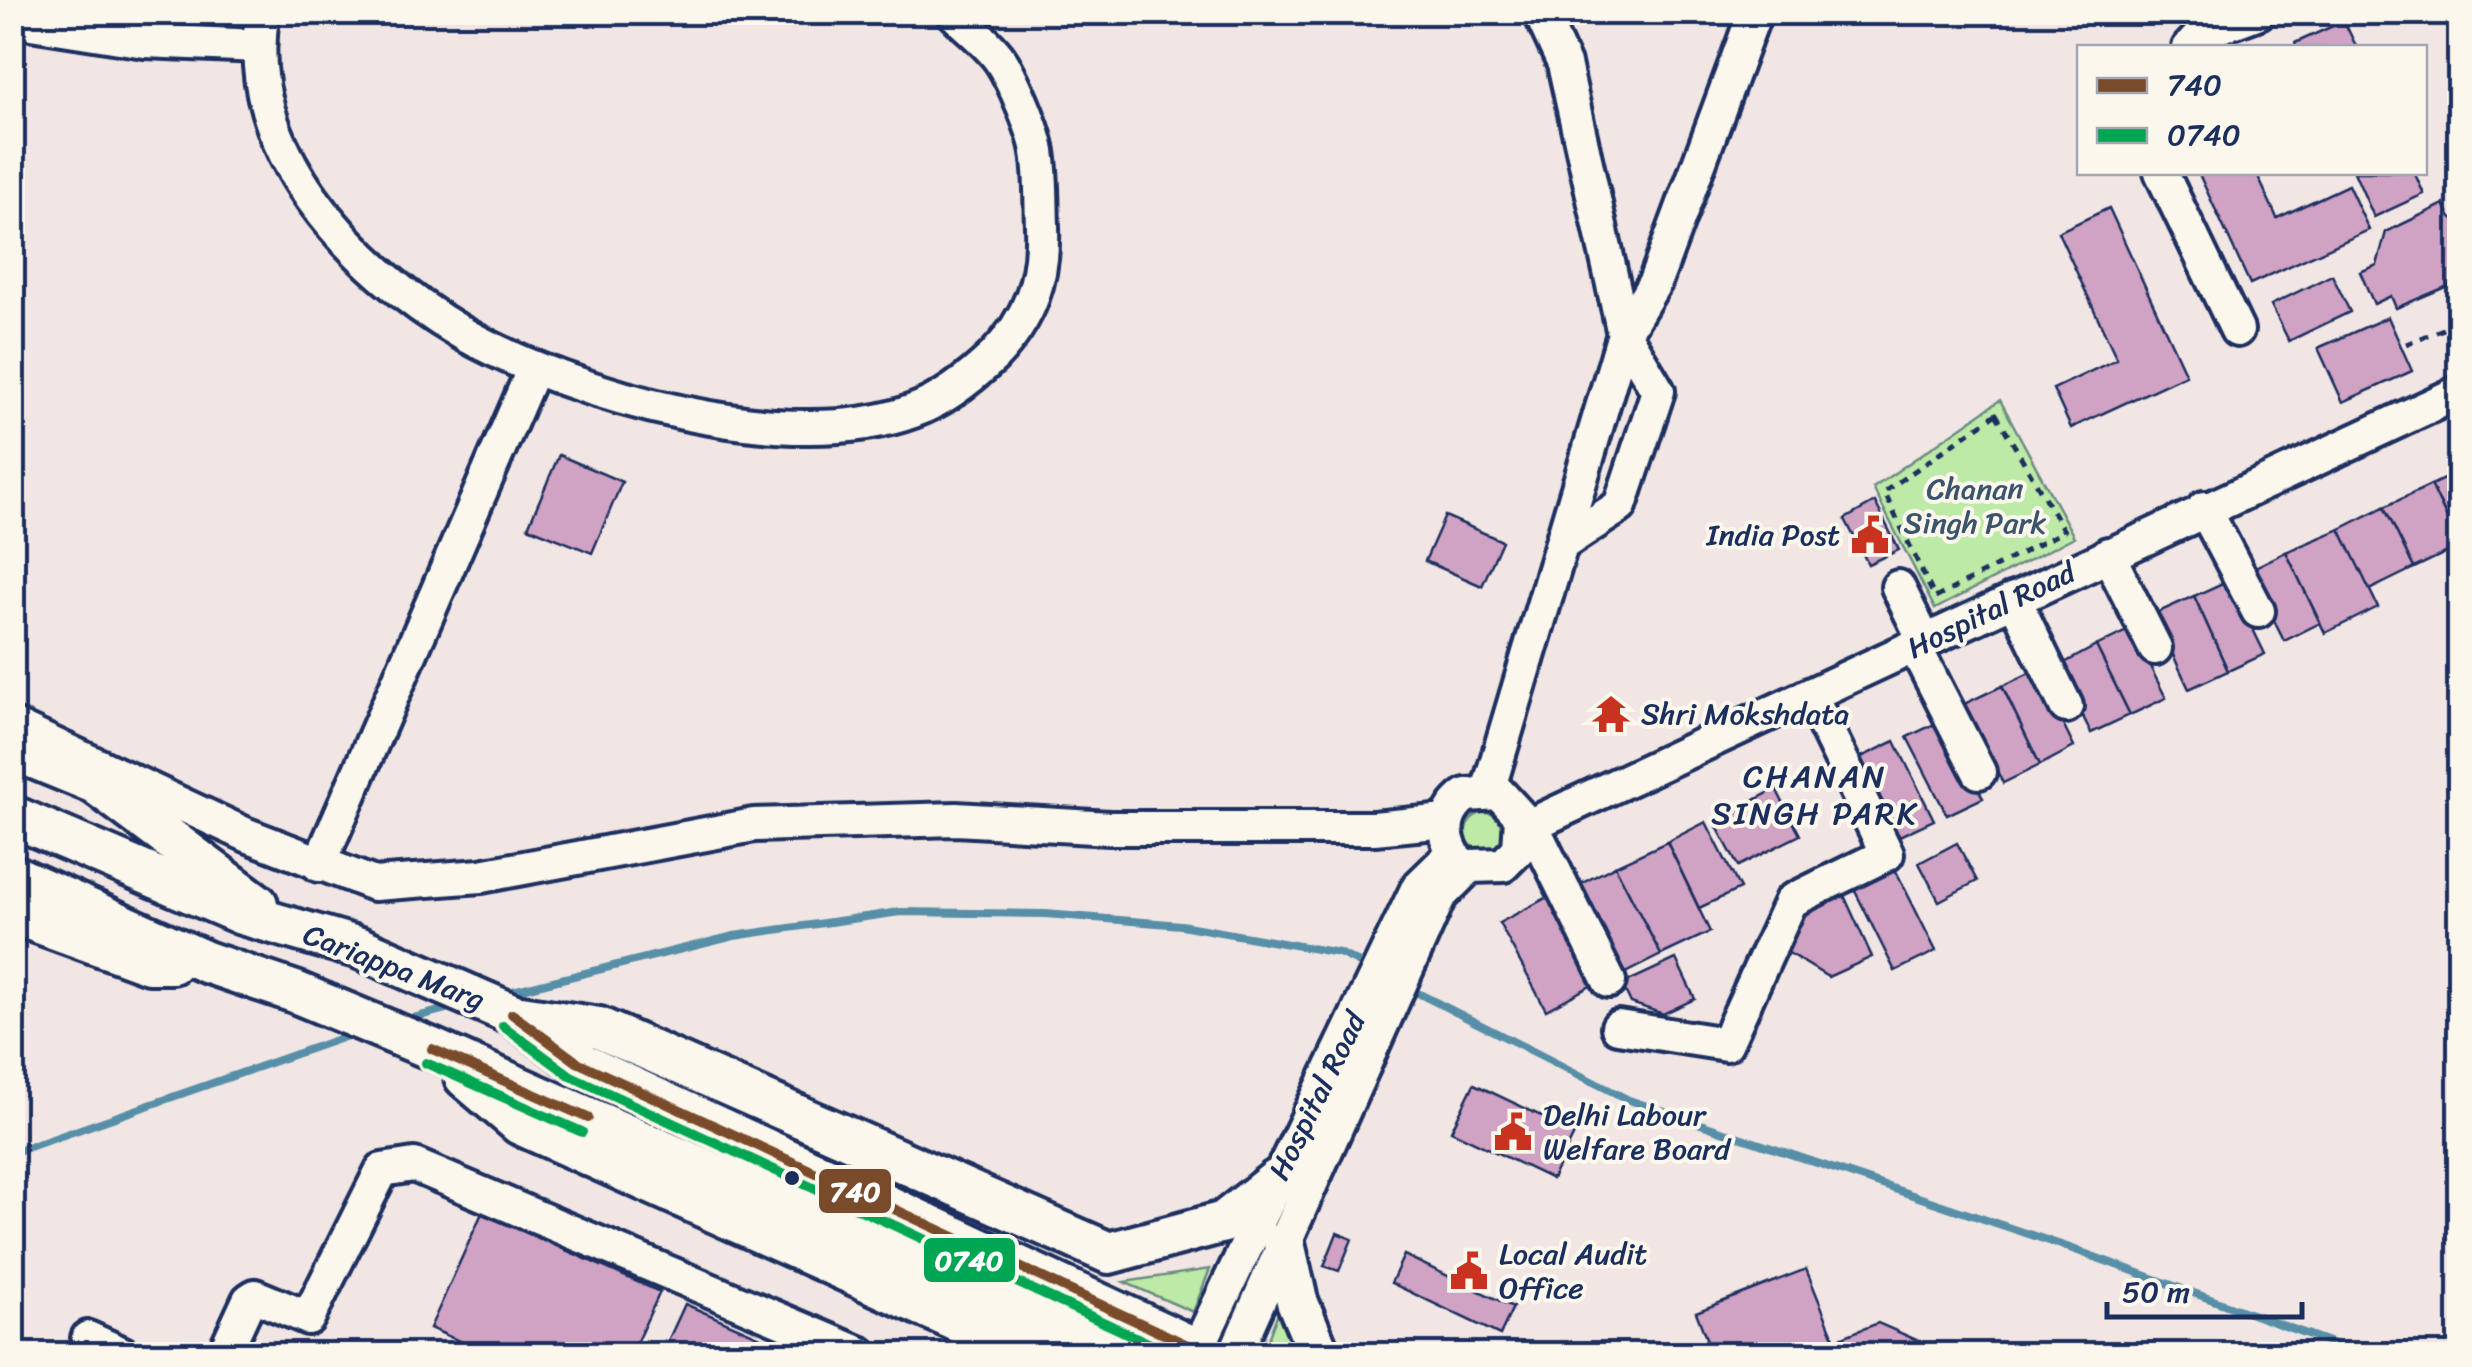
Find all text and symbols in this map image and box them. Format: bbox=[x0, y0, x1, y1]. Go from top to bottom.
legend bbox=[2077, 45, 2427, 175]
text: 740 bbox=[2167, 58, 2222, 112]
text: 0740 bbox=[2167, 108, 2241, 162]
park label: Chanan Singh Park bbox=[1904, 462, 2046, 550]
place label: India Post bbox=[1706, 508, 1840, 562]
public building icon: India Post bbox=[1849, 514, 1891, 556]
street label: Hospital Road bbox=[1897, 545, 2087, 674]
place label: Shri Mokshdata bbox=[1641, 687, 1849, 741]
temple icon: Shri Mokshdata bbox=[1590, 693, 1632, 735]
district label: CHANAN SINGH PARK bbox=[1711, 748, 1919, 842]
street label: Cariappa Marg bbox=[295, 908, 493, 1026]
street label: Hospital Road bbox=[1253, 1000, 1382, 1190]
place label: Delhi Labour Welfare Board bbox=[1543, 1088, 1732, 1176]
public building icon: Delhi Labour Welfare Board bbox=[1492, 1111, 1534, 1153]
line badge: 740 bbox=[817, 1167, 893, 1215]
text: 740 bbox=[829, 1167, 881, 1216]
unlabelled marker bbox=[782, 1168, 802, 1188]
place label: Local Audit Office bbox=[1499, 1227, 1647, 1315]
line badge: 0740 bbox=[922, 1236, 1017, 1284]
text: 0740 bbox=[935, 1236, 1004, 1285]
public building icon: Local Audit Office bbox=[1448, 1250, 1490, 1292]
scale bar bbox=[2107, 1257, 2302, 1319]
text: 50 m bbox=[2122, 1265, 2190, 1319]

